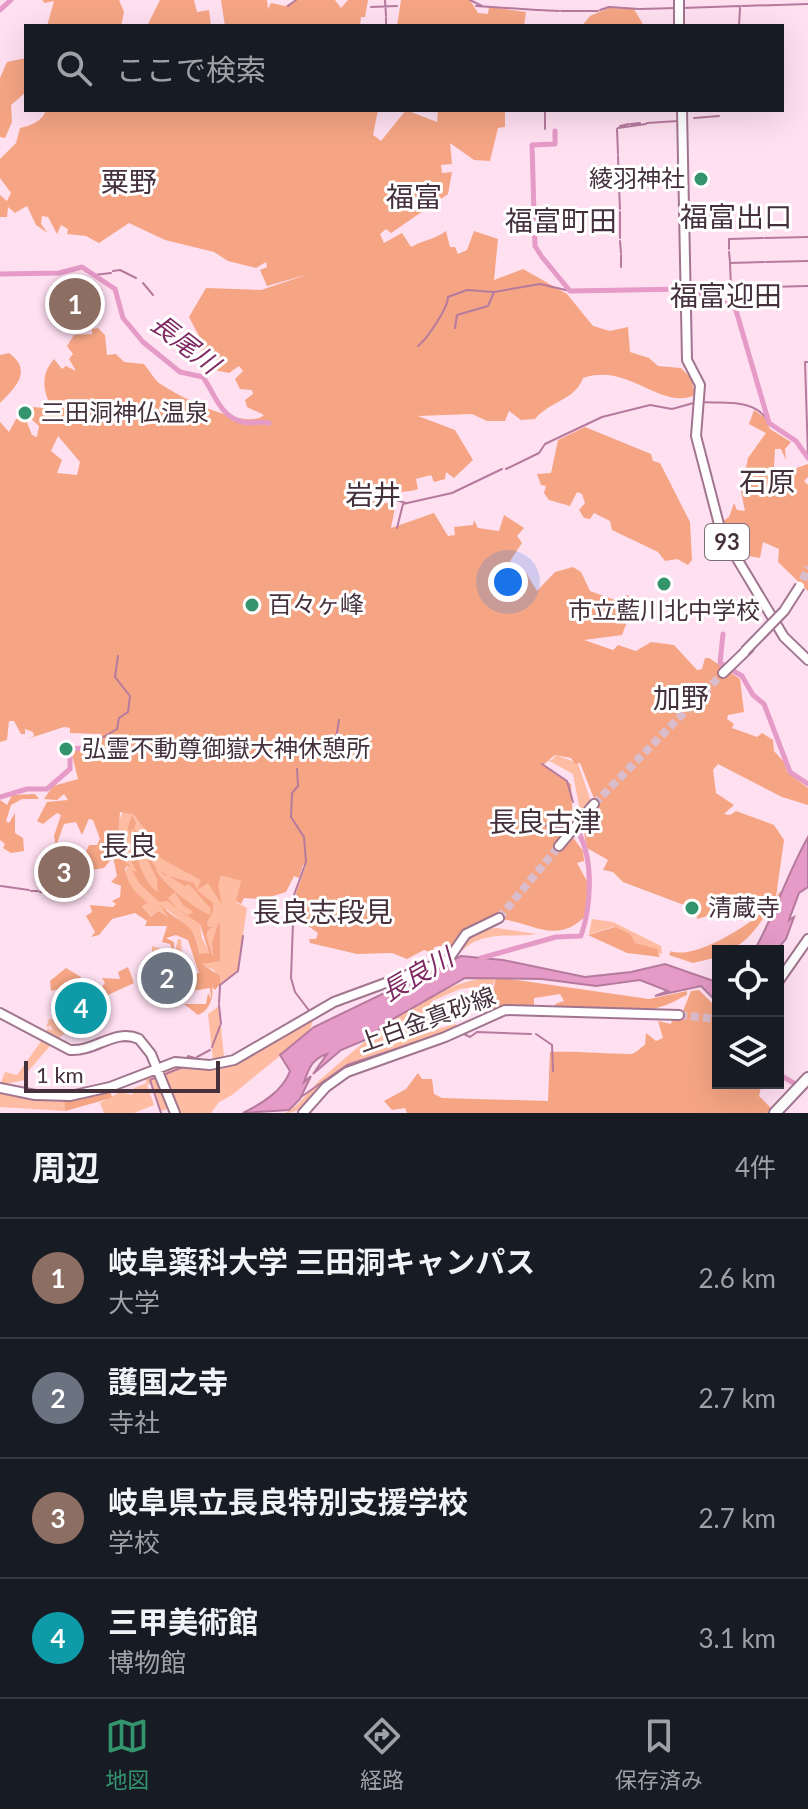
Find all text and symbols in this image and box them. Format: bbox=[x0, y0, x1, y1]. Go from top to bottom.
search box bbox=[24, 24, 784, 112]
icon: search bbox=[52, 46, 96, 90]
text: ここで検索 bbox=[116, 51, 266, 87]
place label: 綾羽神社 bbox=[589, 163, 685, 192]
district label: 粟野 bbox=[101, 164, 157, 198]
marker: 綾羽神社 bbox=[692, 170, 710, 188]
district label: 福富 bbox=[386, 179, 442, 213]
district label: 福富出口 bbox=[680, 199, 792, 233]
district label: 福富町田 bbox=[505, 203, 617, 237]
pin: 1 bbox=[49, 274, 101, 334]
district label: 福富迎田 bbox=[670, 278, 782, 312]
water label: 長尾川 bbox=[145, 307, 229, 382]
place label: 三田洞神仏温泉 bbox=[41, 397, 209, 426]
marker: 三田洞神仏温泉 bbox=[16, 404, 34, 422]
district label: 石原 bbox=[739, 464, 795, 498]
district label: 岩井 bbox=[345, 477, 401, 511]
road number: 93 bbox=[705, 524, 749, 560]
your location bbox=[488, 562, 528, 602]
marker: 市立藍川北中学校 bbox=[655, 575, 673, 593]
place label: 百々ヶ峰 bbox=[268, 589, 364, 618]
place label: 市立藍川北中学校 bbox=[568, 595, 760, 624]
marker: 百々ヶ峰 bbox=[243, 596, 261, 614]
district label: 加野 bbox=[653, 680, 709, 714]
place label: 弘霊不動尊御嶽大神休憩所 bbox=[82, 733, 370, 762]
marker: 弘霊不動尊御嶽大神休憩所 bbox=[57, 740, 75, 758]
district label: 長良古津 bbox=[489, 804, 601, 838]
district label: 長良 bbox=[101, 828, 157, 862]
pin: 3 bbox=[38, 842, 90, 902]
place label: 清蔵寺 bbox=[708, 892, 780, 921]
district label: 長良志段見 bbox=[253, 894, 393, 928]
marker: 清蔵寺 bbox=[683, 899, 701, 917]
water label: 長良川 bbox=[375, 939, 461, 1007]
map controls bbox=[712, 945, 784, 1089]
button: locate bbox=[712, 945, 784, 1017]
pin: 2 bbox=[141, 948, 193, 1008]
pin: 4 bbox=[55, 978, 107, 1038]
street label: 上白金真砂線 bbox=[354, 980, 499, 1057]
button: layers bbox=[712, 1017, 784, 1089]
scale bar bbox=[24, 1057, 220, 1093]
text: 1 km bbox=[36, 1061, 84, 1088]
text: 周辺 bbox=[32, 1146, 100, 1187]
text: 4件 bbox=[735, 1151, 776, 1183]
text: 岐阜薬科大学 三田洞キャンパス bbox=[108, 1243, 535, 1279]
text: 1 bbox=[50, 1262, 66, 1294]
text: 2.6 km bbox=[698, 1262, 776, 1294]
text: 大学 bbox=[108, 1286, 160, 1318]
text: 護国之寺 bbox=[108, 1363, 228, 1399]
text: 2 bbox=[50, 1382, 66, 1414]
text: 2.7 km bbox=[698, 1382, 776, 1414]
text: 寺社 bbox=[108, 1406, 160, 1438]
text: 岐阜県立長良特別支援学校 bbox=[108, 1483, 468, 1519]
text: 3 bbox=[50, 1502, 66, 1534]
text: 2.7 km bbox=[698, 1502, 776, 1534]
text: 学校 bbox=[108, 1526, 160, 1558]
text: 三甲美術館 bbox=[108, 1603, 258, 1639]
text: 4 bbox=[50, 1622, 66, 1654]
text: 3.1 km bbox=[698, 1622, 776, 1654]
text: 博物館 bbox=[108, 1646, 186, 1678]
tab: 地図 bbox=[105, 1714, 149, 1794]
tab: 経路 bbox=[360, 1714, 404, 1794]
tab: 保存済み bbox=[615, 1714, 703, 1794]

